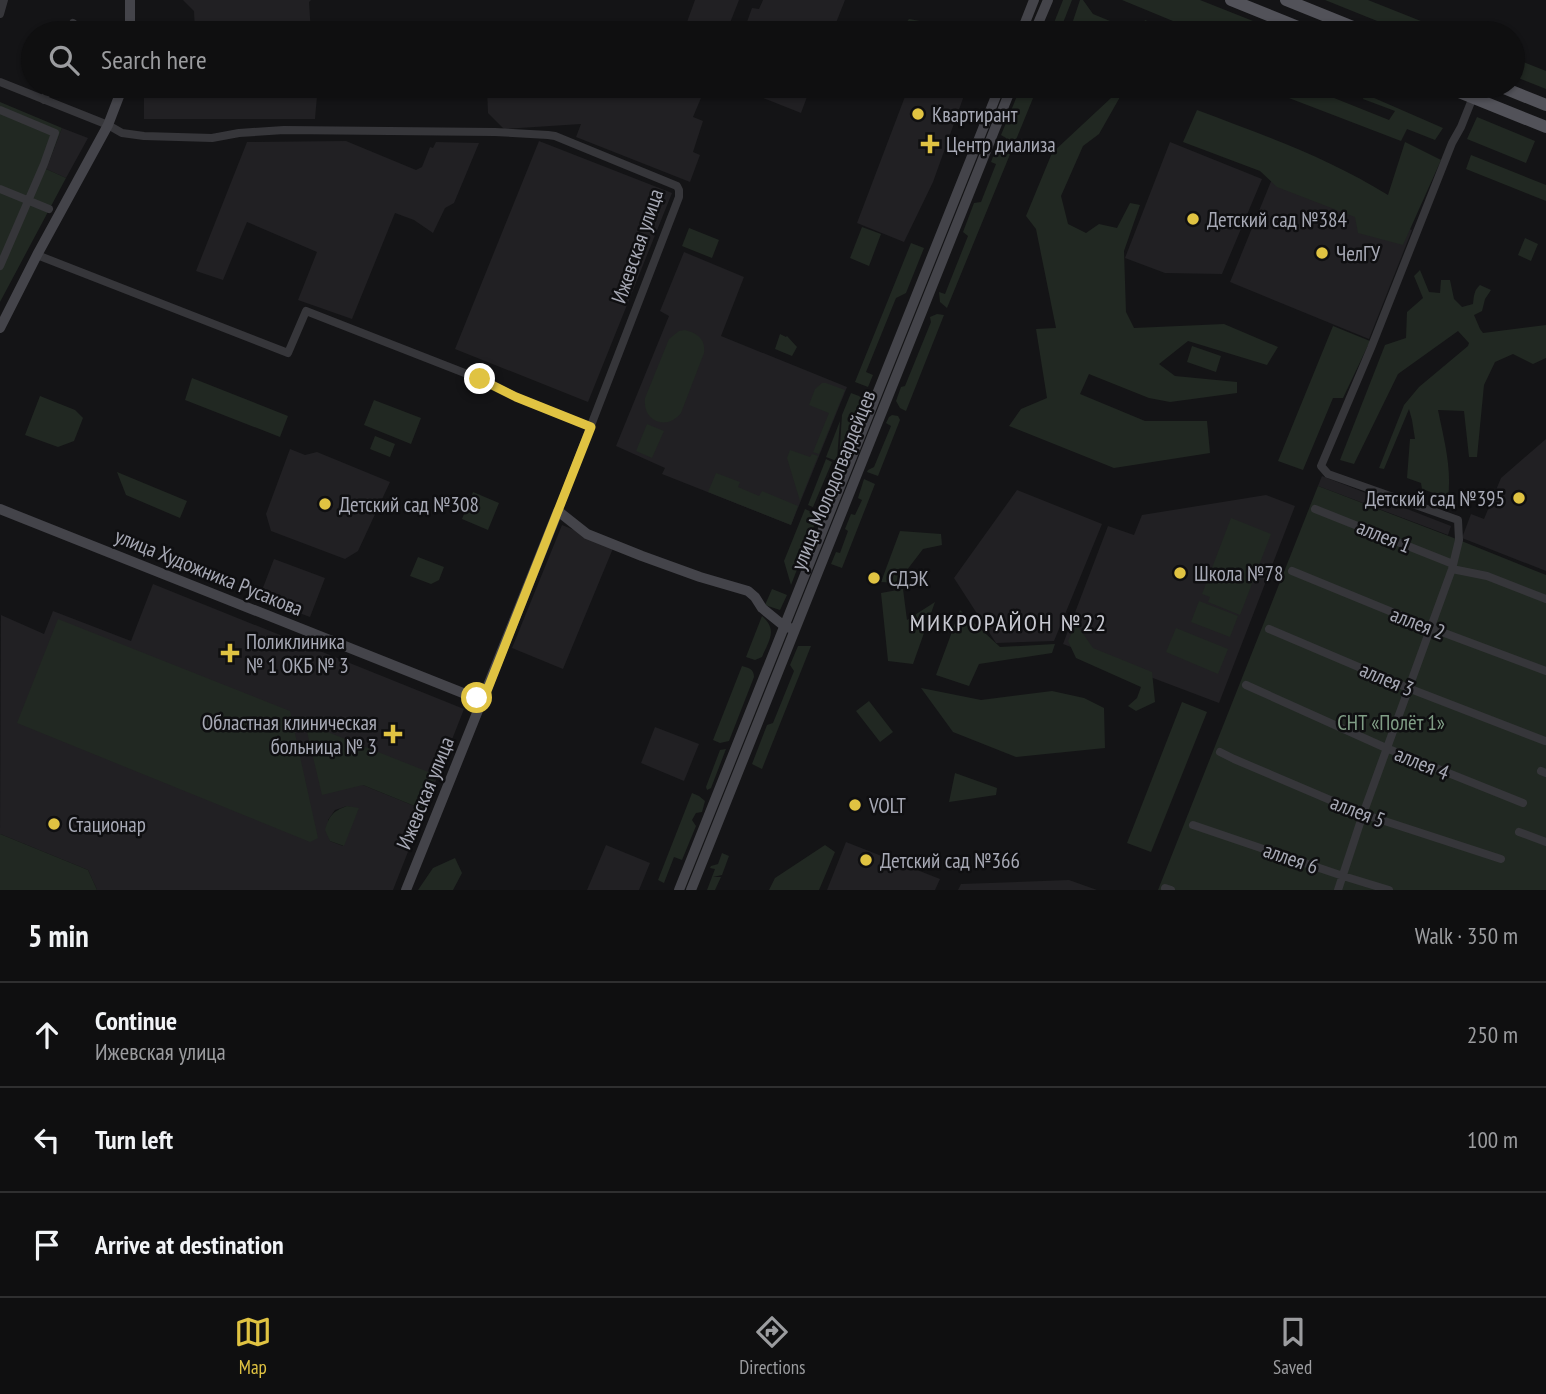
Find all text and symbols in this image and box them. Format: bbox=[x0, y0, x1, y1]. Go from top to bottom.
search box bbox=[21, 21, 1525, 98]
icon: search bbox=[45, 41, 83, 79]
text: Search here bbox=[101, 43, 207, 76]
place label: Квартирант bbox=[932, 101, 1018, 128]
marker: Квартирант bbox=[910, 106, 926, 122]
place label: Центр диализа bbox=[946, 131, 1056, 158]
marker: Центр диализа bbox=[920, 134, 940, 154]
street label: Ижевская улица bbox=[605, 185, 669, 307]
place label: Детский сад №384 bbox=[1207, 206, 1347, 233]
marker: Детский сад №384 bbox=[1185, 211, 1201, 227]
place label: ЧелГУ bbox=[1336, 240, 1381, 267]
marker: ЧелГУ bbox=[1314, 245, 1330, 261]
route end bbox=[464, 363, 495, 394]
street label: улица Молодогвардейцев bbox=[785, 386, 881, 574]
place label: Детский сад №395 bbox=[1365, 485, 1505, 512]
marker: Детский сад №395 bbox=[1511, 490, 1527, 506]
place label: Детский сад №308 bbox=[339, 491, 479, 518]
marker: Детский сад №308 bbox=[317, 496, 333, 512]
street label: аллея 1 bbox=[1353, 513, 1415, 559]
street label: улица Художника Русакова bbox=[111, 522, 307, 622]
place label: Школа №78 bbox=[1194, 560, 1283, 587]
place label: СДЭК bbox=[888, 565, 929, 592]
marker: Школа №78 bbox=[1172, 565, 1188, 581]
marker: СДЭК bbox=[866, 570, 882, 586]
street label: аллея 2 bbox=[1387, 600, 1449, 646]
district label: МИКРОРАЙОН №22 bbox=[910, 607, 1108, 638]
place label: Поликлиника № 1 ОКБ № 3 bbox=[246, 628, 349, 679]
marker: Поликлиника № 1 ОКБ № 3 bbox=[220, 643, 240, 663]
street label: аллея 3 bbox=[1356, 656, 1418, 702]
route start bbox=[461, 682, 492, 713]
place label: Областная клиническая больница № 3 bbox=[202, 709, 377, 760]
park label: СНТ «Полёт 1» bbox=[1337, 709, 1445, 736]
marker: Областная клиническая больница № 3 bbox=[383, 724, 403, 744]
street label: Ижевская улица bbox=[390, 733, 460, 853]
street label: аллея 4 bbox=[1391, 740, 1454, 786]
street label: аллея 5 bbox=[1327, 788, 1389, 834]
place label: VOLT bbox=[868, 792, 906, 819]
marker: VOLT bbox=[847, 797, 863, 813]
place label: Стационар bbox=[68, 811, 146, 838]
marker: Стационар bbox=[46, 816, 62, 832]
street label: аллея 6 bbox=[1260, 836, 1322, 880]
place label: Детский сад №366 bbox=[880, 847, 1020, 874]
marker: Детский сад №366 bbox=[858, 852, 874, 868]
text: 5 min bbox=[28, 916, 89, 955]
text: Walk · 350 m bbox=[1415, 921, 1518, 950]
text: Continue bbox=[95, 1004, 177, 1037]
icon: ahead bbox=[28, 1016, 66, 1054]
text: 250 m bbox=[1467, 1020, 1518, 1049]
text: Ижевская улица bbox=[95, 1037, 226, 1066]
icon: left bbox=[28, 1121, 66, 1159]
text: Turn left bbox=[95, 1123, 173, 1156]
text: 100 m bbox=[1467, 1125, 1518, 1154]
icon: arrive bbox=[28, 1226, 66, 1264]
text: Arrive at destination bbox=[95, 1228, 284, 1261]
tab: Map bbox=[234, 1313, 272, 1379]
tab: Directions bbox=[739, 1313, 805, 1379]
tab: Saved bbox=[1273, 1313, 1312, 1379]

